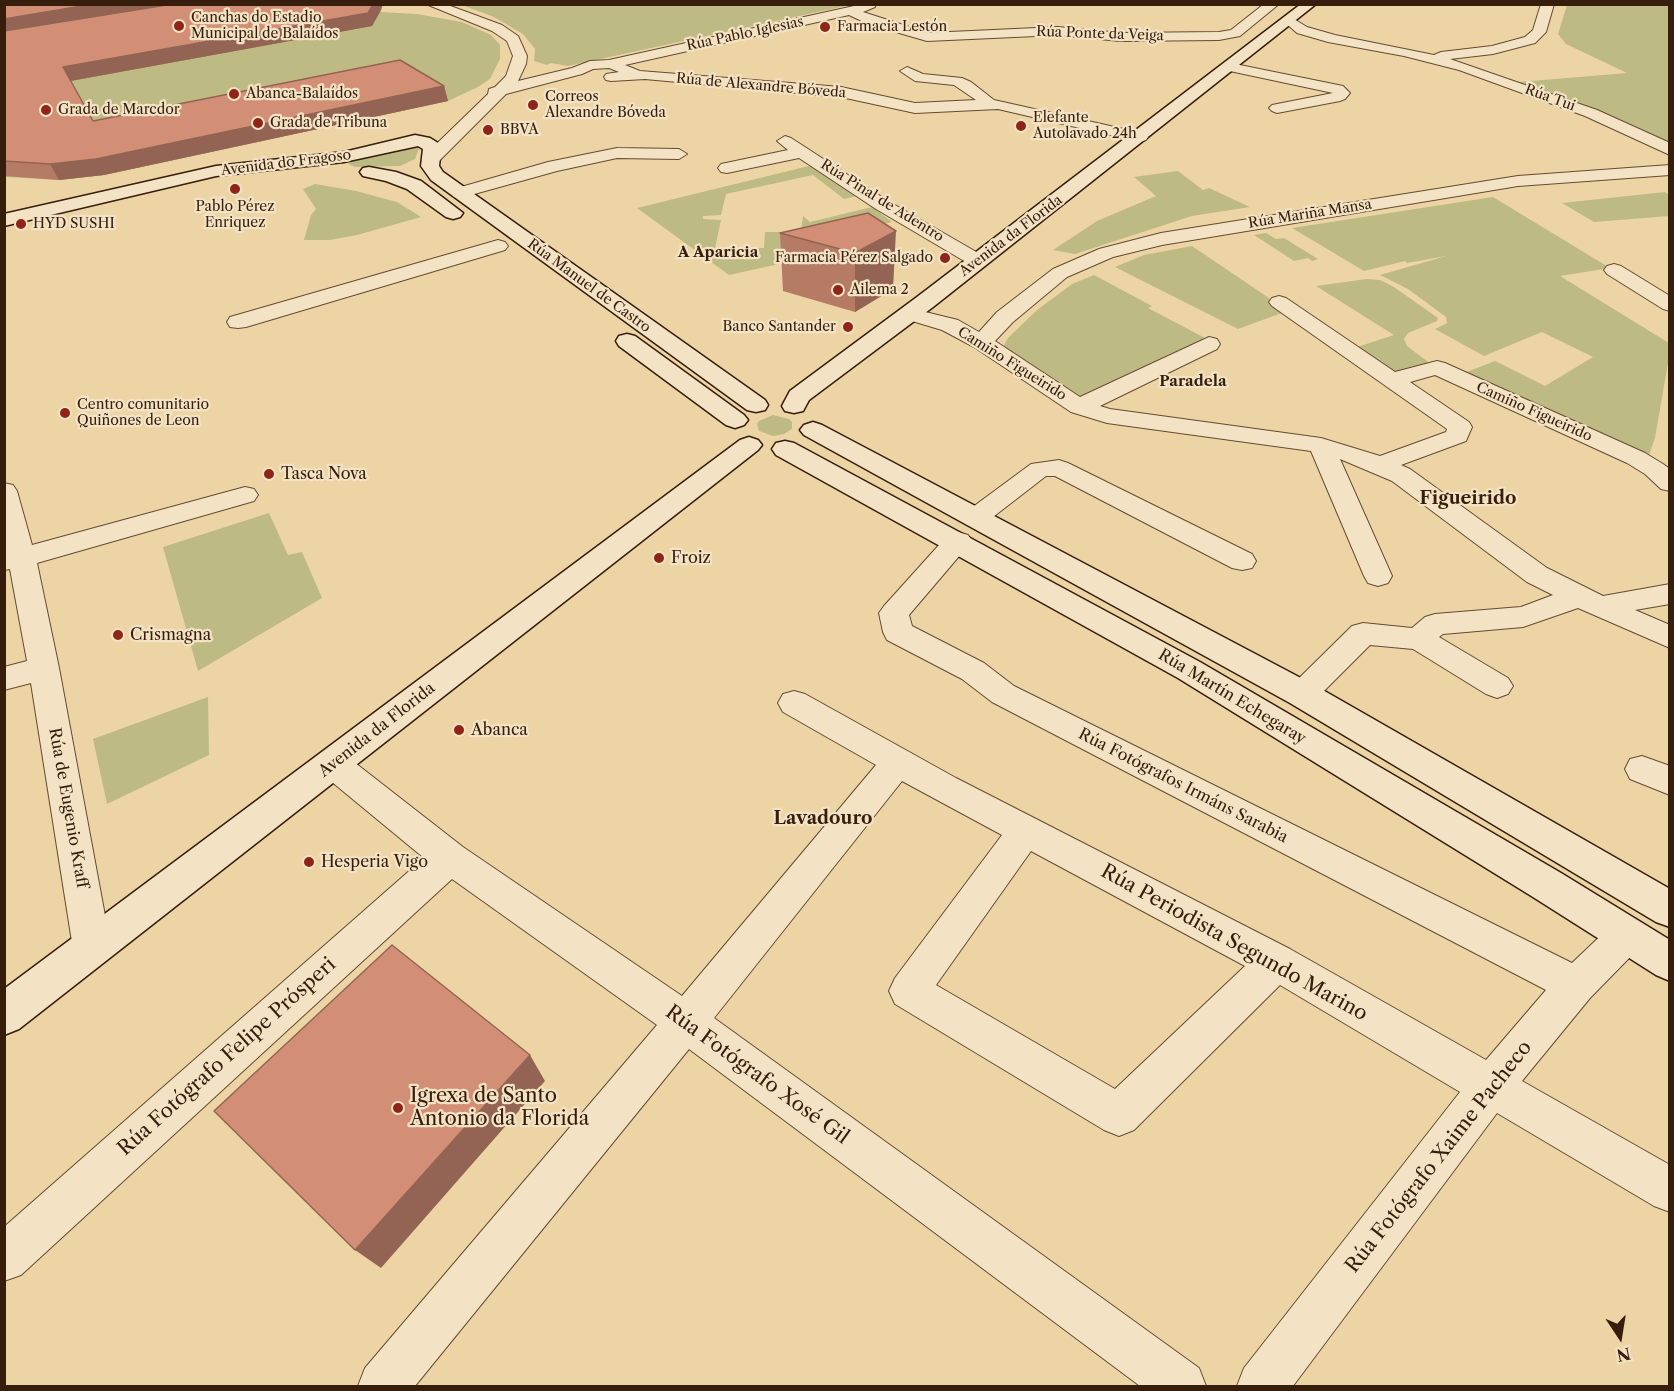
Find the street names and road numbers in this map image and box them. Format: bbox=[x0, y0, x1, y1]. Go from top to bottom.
street label: Rúa Pablo Iglesias bbox=[685, 13, 805, 55]
street label: Rúa Ponte da Veiga bbox=[1036, 23, 1164, 45]
street label: Rúa de Alexandre Bóveda bbox=[675, 70, 847, 102]
street label: Rúa Tui bbox=[1522, 81, 1578, 115]
street label: Avenida do Fragoso bbox=[220, 147, 352, 179]
street label: Rúa Pinal de Adentro bbox=[817, 156, 947, 246]
street label: Avenida da Florida bbox=[956, 192, 1066, 280]
street label: Rúa Mariña Mansa bbox=[1247, 196, 1373, 232]
street label: Rúa Manuel de Castro bbox=[524, 236, 654, 336]
street label: Camiño Figueirido bbox=[955, 324, 1069, 404]
street label: Camiño Figueirido bbox=[1473, 379, 1595, 445]
street label: Rúa Martín Echegaray bbox=[1155, 645, 1309, 749]
street label: Avenida da Florida bbox=[315, 679, 439, 781]
street label: Rúa Fotógrafos Irmáns Sarabia bbox=[1075, 725, 1291, 847]
street label: Rúa de Eugenio Kraff bbox=[44, 726, 92, 890]
street label: Rúa Periodista Segundo Marino bbox=[1096, 859, 1372, 1027]
street label: Rúa Fotógrafo Felipe Prósperi bbox=[113, 953, 341, 1161]
street label: Rúa Fotógrafo Xosé Gil bbox=[661, 1000, 853, 1150]
street label: Rúa Fotógrafo Xaime Pacheco bbox=[1341, 1036, 1537, 1278]

